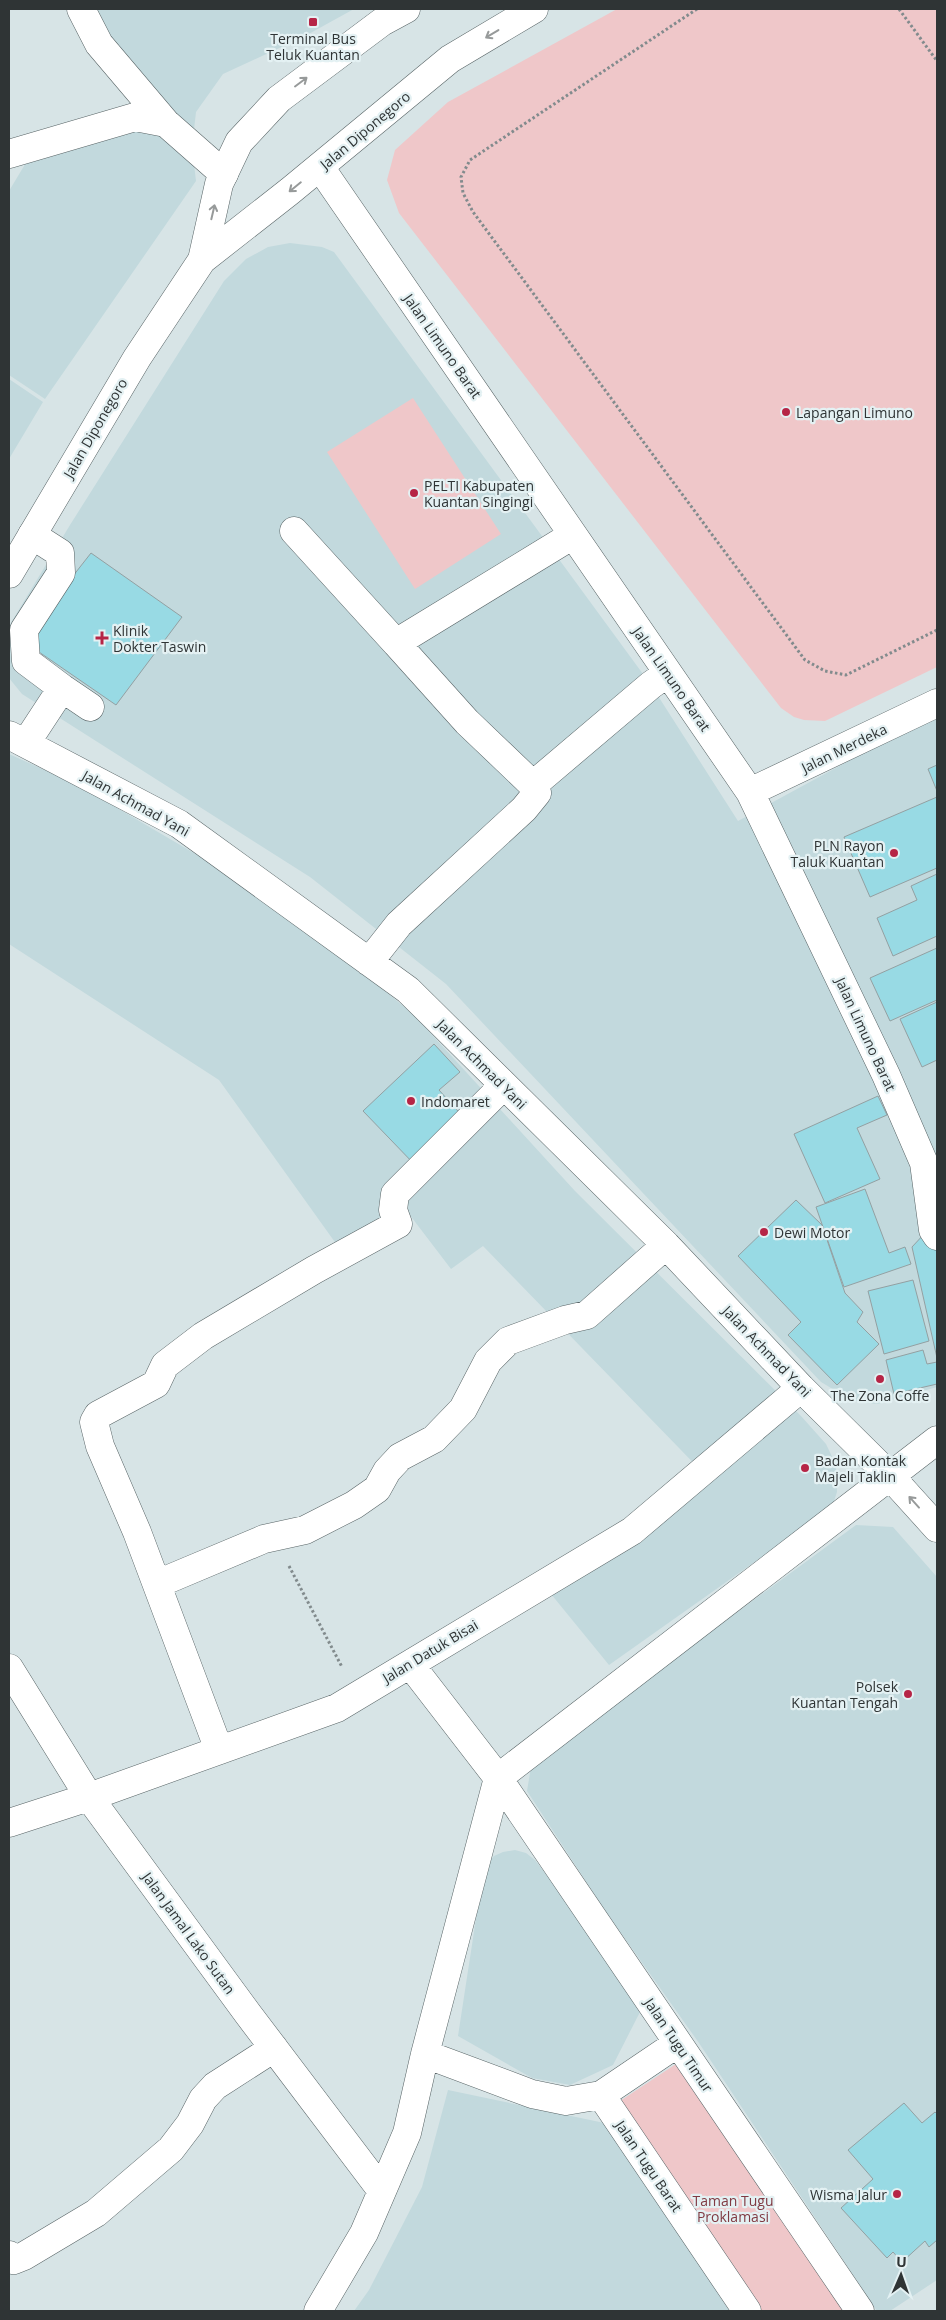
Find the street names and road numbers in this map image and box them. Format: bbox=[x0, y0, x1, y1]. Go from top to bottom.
street label: Jalan Diponegoro bbox=[314, 87, 414, 175]
street label: Jalan Limuno Barat bbox=[399, 288, 486, 402]
street label: Jalan Diponegoro bbox=[58, 375, 131, 483]
street label: Jalan Limuno Barat bbox=[628, 621, 715, 735]
street label: Jalan Merdeka bbox=[796, 719, 890, 778]
street label: Jalan Achmad Yani bbox=[77, 765, 193, 840]
street label: Jalan Limuno Barat bbox=[830, 972, 901, 1094]
street label: Jalan Achmad Yani bbox=[431, 1013, 531, 1113]
street label: Jalan Achmad Yani bbox=[717, 1300, 815, 1401]
street label: Jalan Datuk Bisai bbox=[377, 1615, 481, 1688]
street label: Jalan Jamal Lako Sutan bbox=[137, 1866, 240, 1998]
street label: Jalan Tugu Timur bbox=[639, 1993, 718, 2096]
street label: Jalan Tugu Barat bbox=[610, 2115, 687, 2215]

